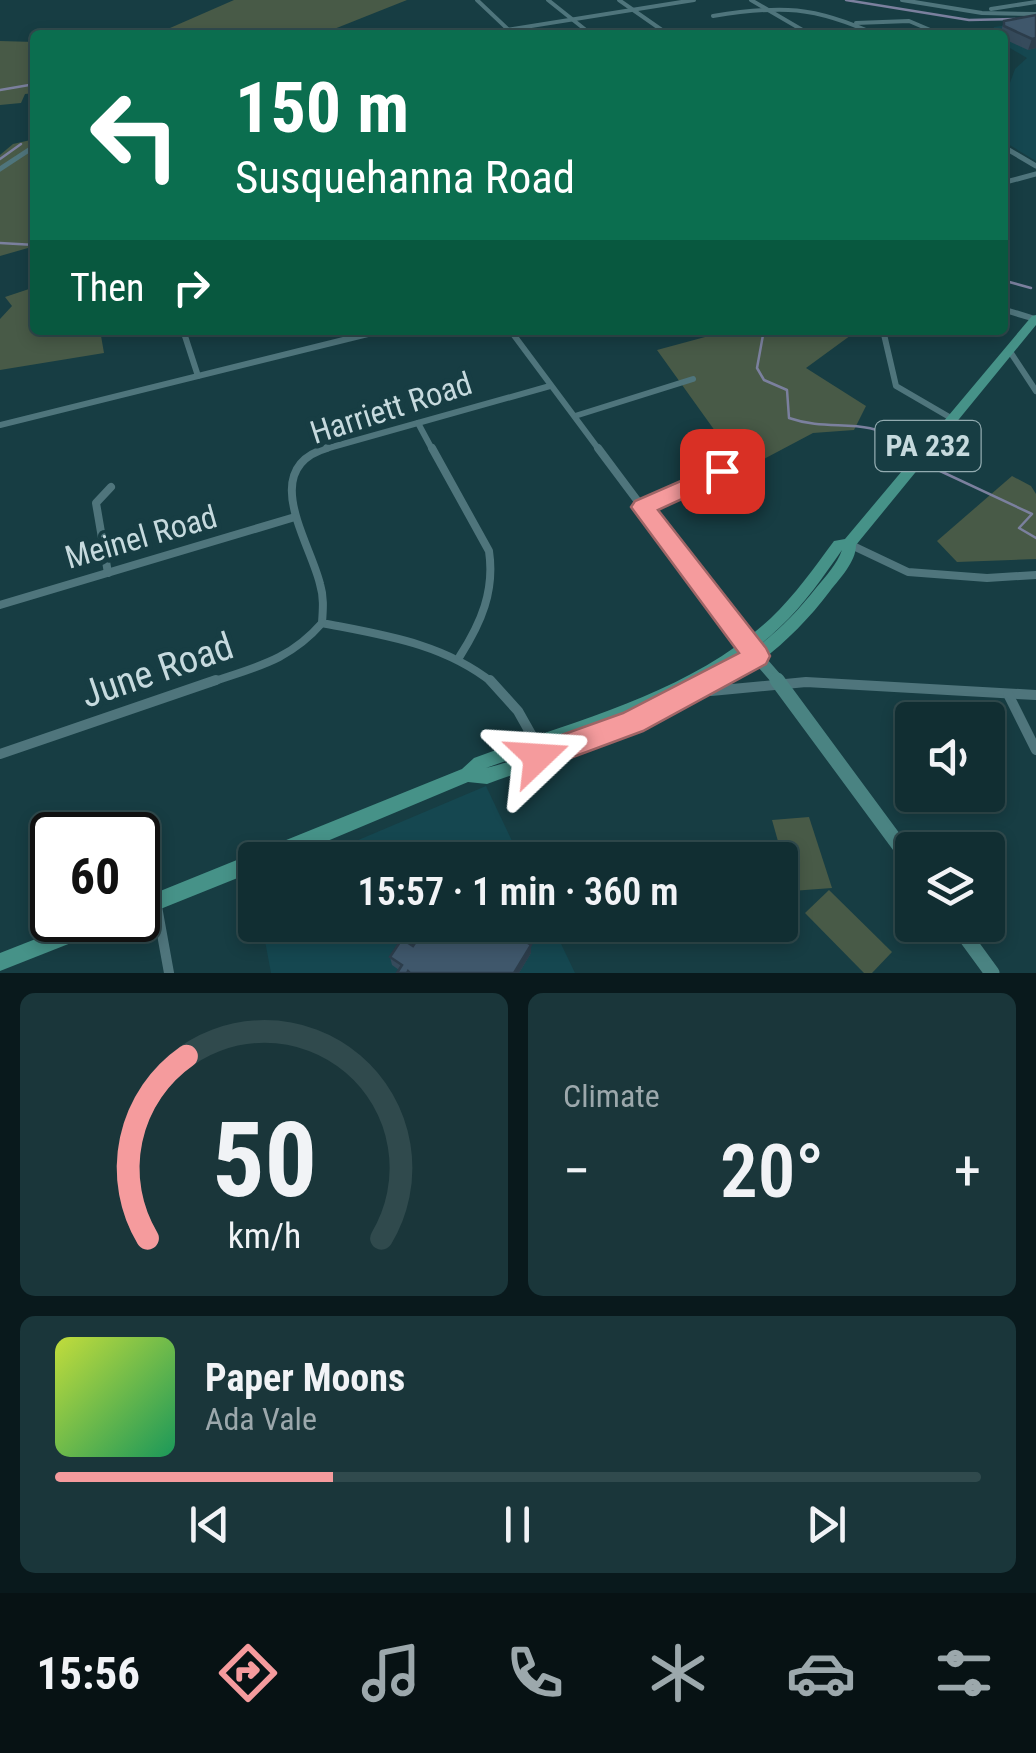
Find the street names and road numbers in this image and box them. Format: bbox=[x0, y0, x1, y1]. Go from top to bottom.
street label: Harriett Road bbox=[305, 364, 477, 452]
road number: PA 232 bbox=[876, 421, 980, 471]
street label: Meinel Road bbox=[61, 497, 221, 577]
street label: June Road bbox=[75, 623, 239, 717]

